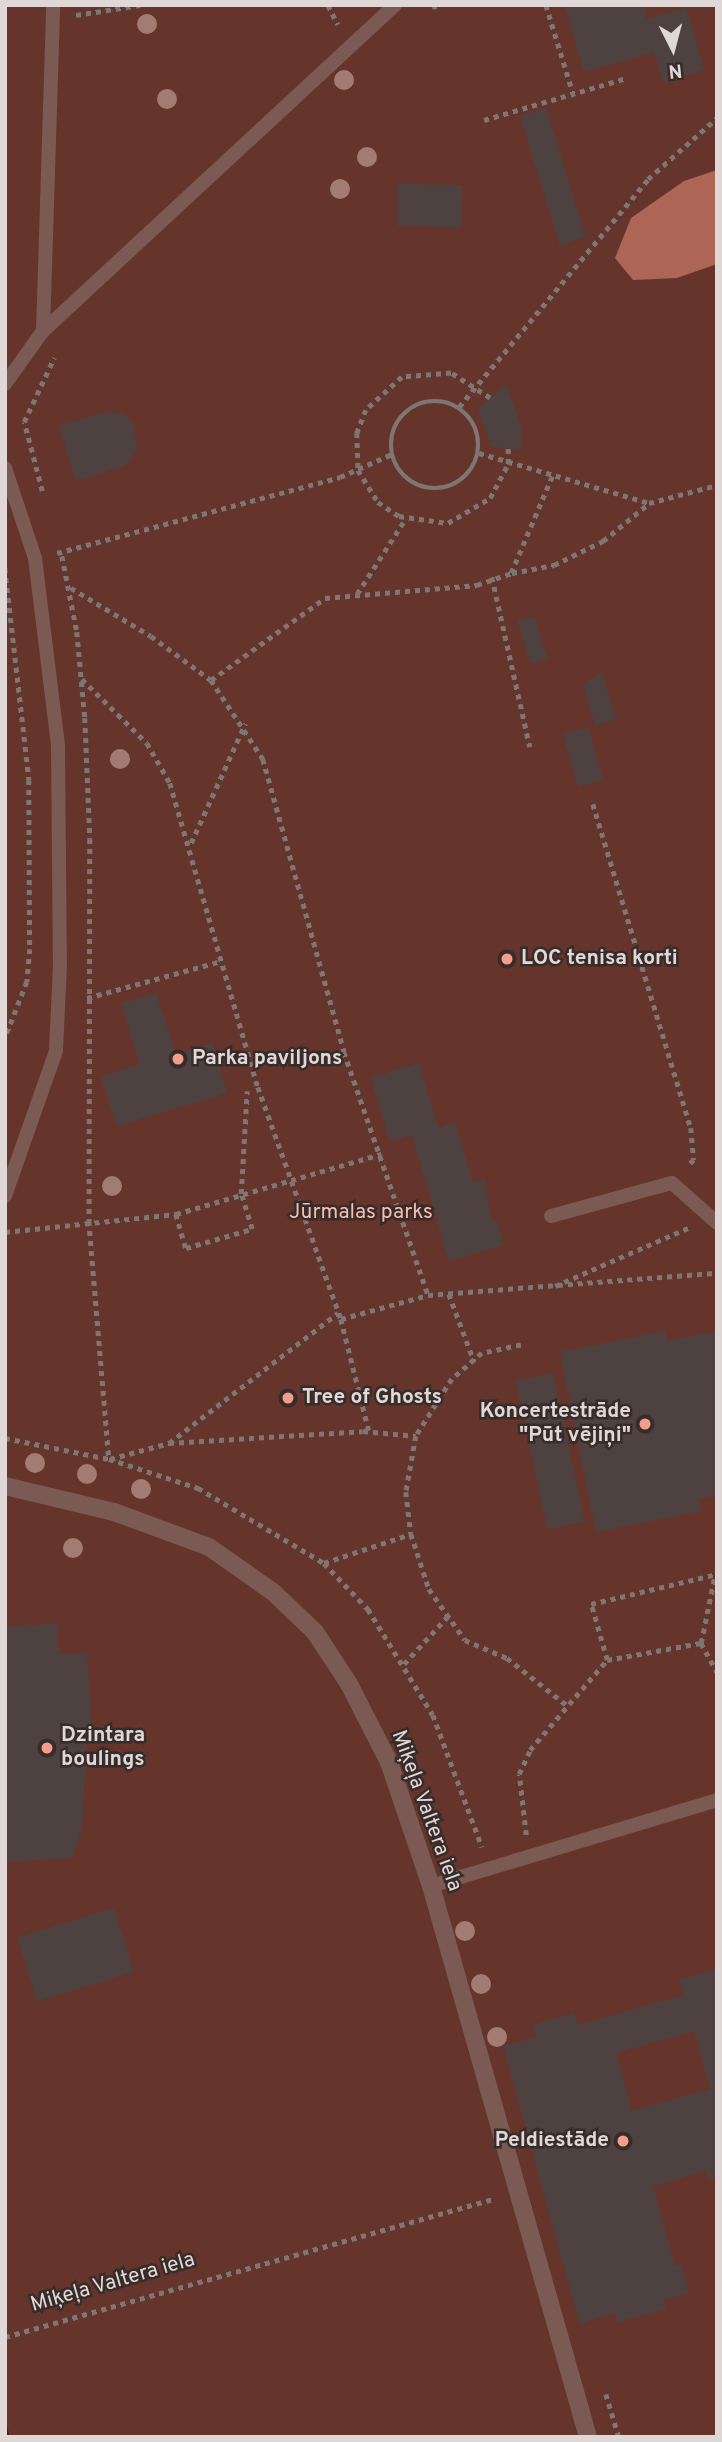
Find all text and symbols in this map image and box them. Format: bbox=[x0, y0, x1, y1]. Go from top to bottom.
north arrow bbox=[638, 14, 708, 84]
text: N bbox=[667, 57, 683, 83]
place label: LOC tenisa korti bbox=[521, 946, 678, 972]
marker: LOC tenisa korti bbox=[499, 951, 515, 967]
place label: Parka paviljons bbox=[192, 1046, 342, 1072]
marker: Parka paviljons bbox=[170, 1051, 186, 1067]
park label: Jūrmalas parks bbox=[289, 1200, 433, 1226]
place label: Tree of Ghosts bbox=[302, 1385, 442, 1411]
marker: Tree of Ghosts bbox=[280, 1390, 296, 1406]
place label: Koncertestrāde "Pūt vējiņi" bbox=[480, 1399, 631, 1449]
marker: Koncertestrāde "Pūt vējiņi" bbox=[637, 1416, 653, 1432]
place label: Dzintara boulings bbox=[61, 1723, 145, 1773]
street label: Miķeļa Valtera iela bbox=[385, 1727, 467, 1895]
marker: Dzintara boulings bbox=[39, 1740, 55, 1756]
place label: Peldiestāde bbox=[495, 2128, 609, 2154]
marker: Peldiestāde bbox=[615, 2133, 631, 2149]
street label: Miķeļa Valtera iela bbox=[28, 2247, 198, 2319]

